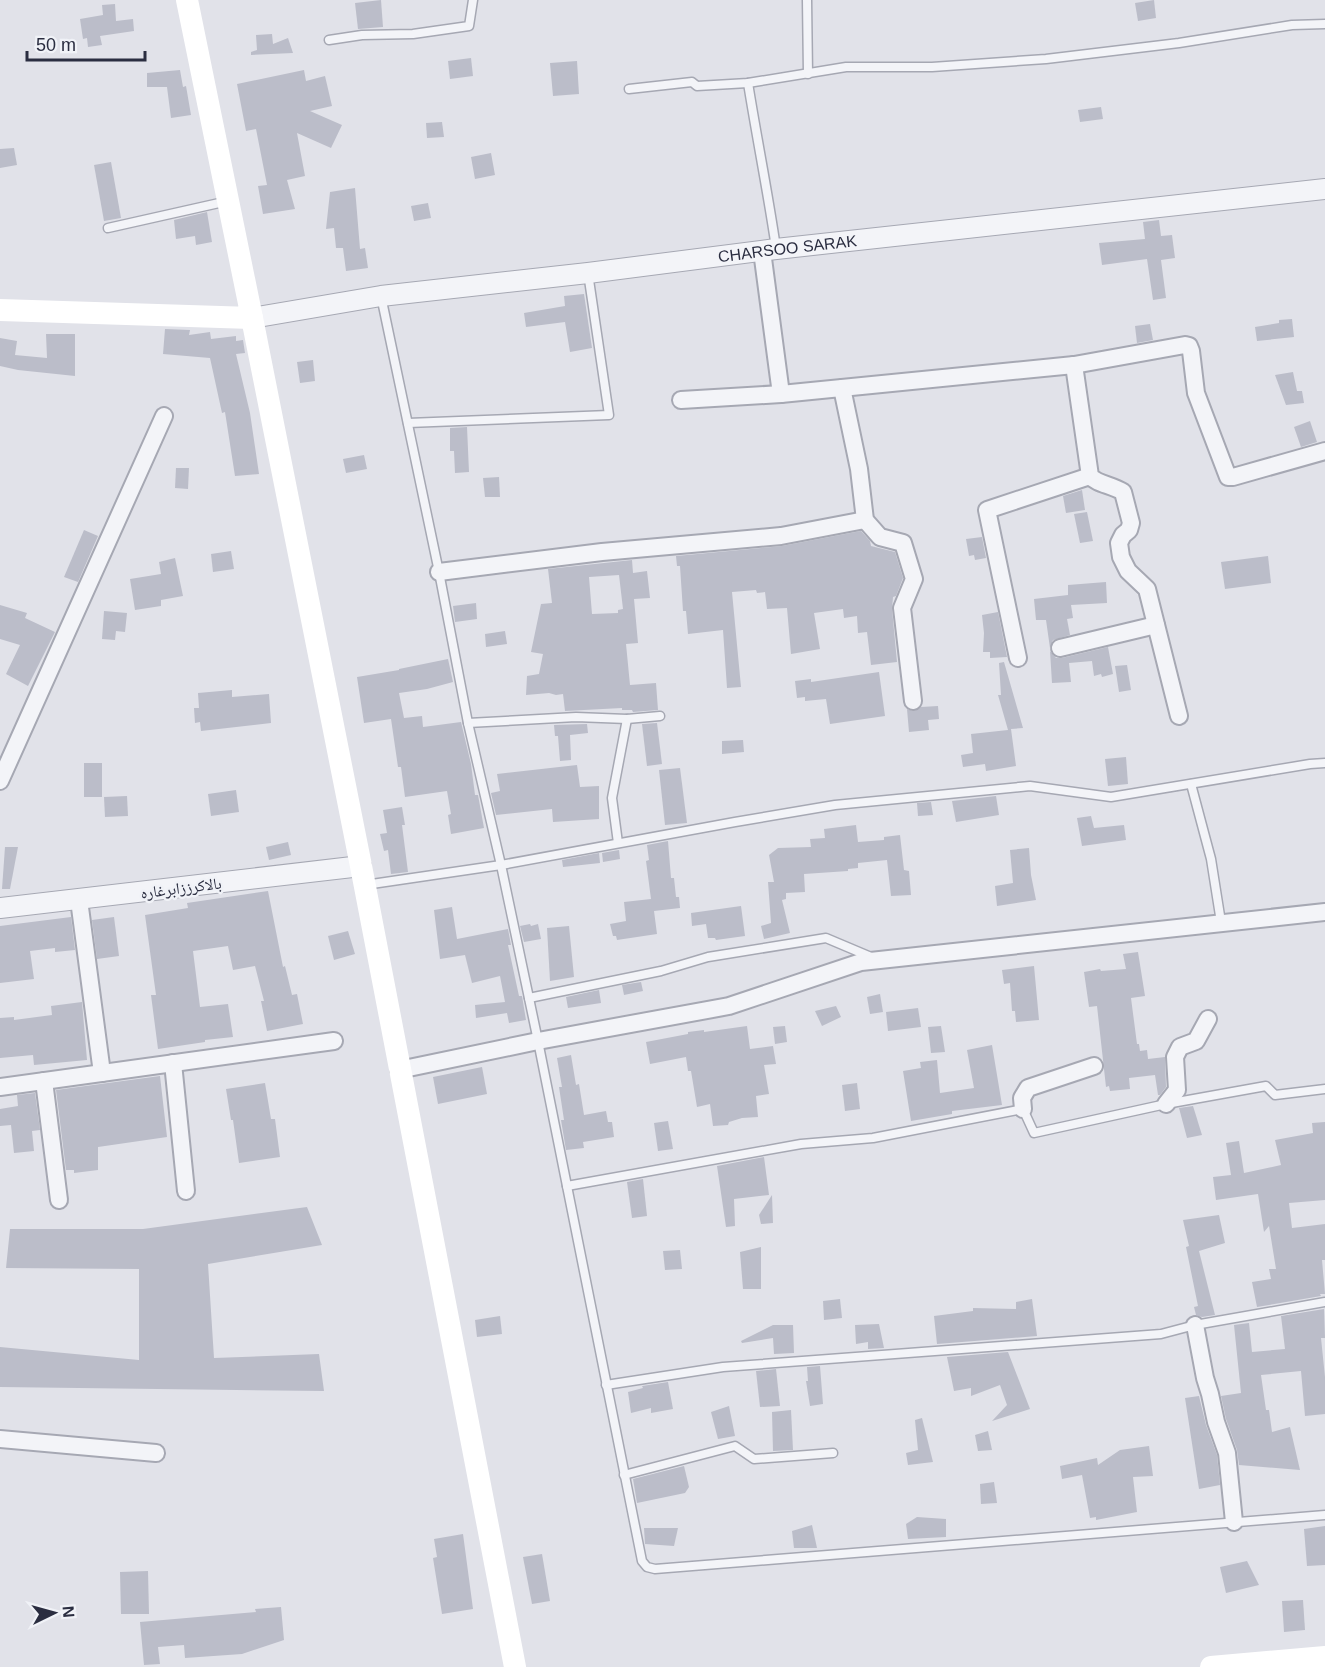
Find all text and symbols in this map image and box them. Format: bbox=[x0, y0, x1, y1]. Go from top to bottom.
scale bar bbox=[27, 24, 146, 62]
text: 50 m bbox=[36, 35, 76, 55]
street label: CHARSOO SARAK bbox=[717, 232, 858, 265]
street label: بالاکرززابرغاره bbox=[139, 875, 223, 902]
north arrow bbox=[24, 1583, 84, 1643]
text: N bbox=[59, 1605, 77, 1618]

